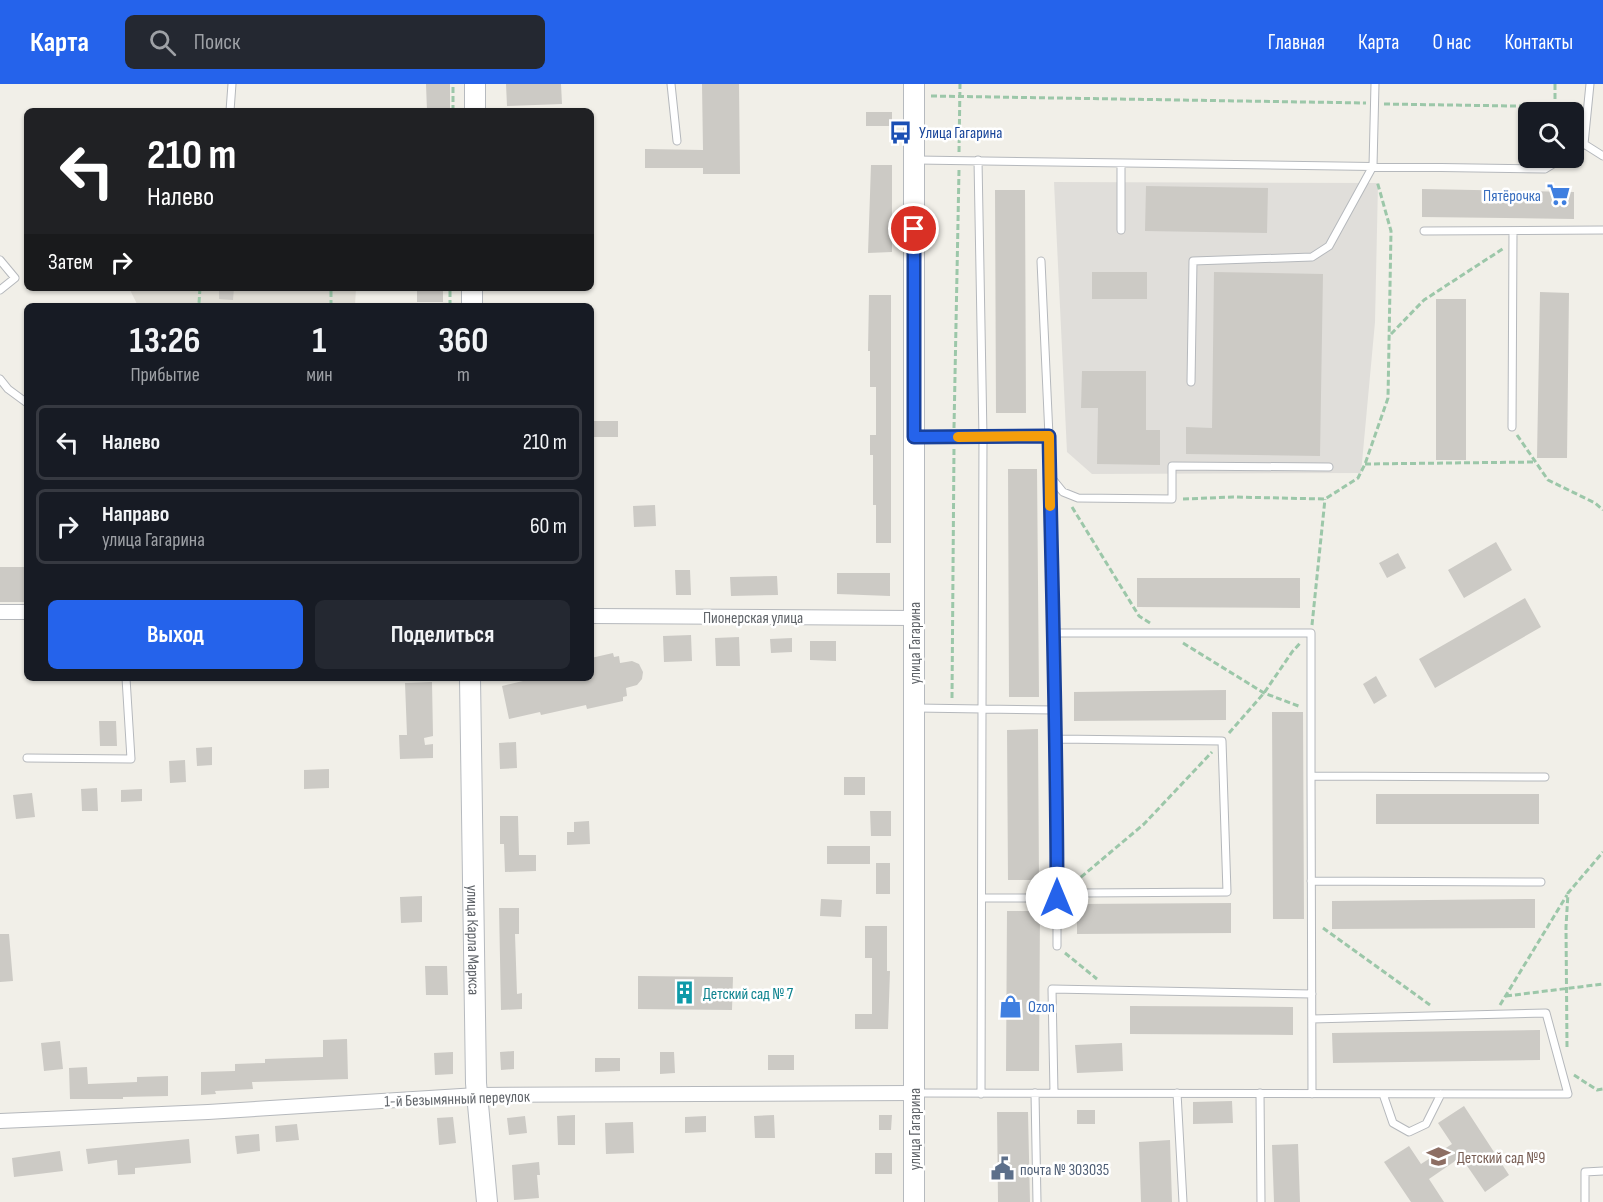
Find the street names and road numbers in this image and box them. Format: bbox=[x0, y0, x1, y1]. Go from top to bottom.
street label: улица Гагарина bbox=[906, 602, 925, 684]
street label: Пионерская улица bbox=[703, 609, 803, 628]
street label: улица Карла Маркса bbox=[462, 885, 483, 995]
street label: 1-й Безымянный переулок bbox=[384, 1087, 531, 1112]
street label: улица Гагарина bbox=[906, 1088, 925, 1170]

